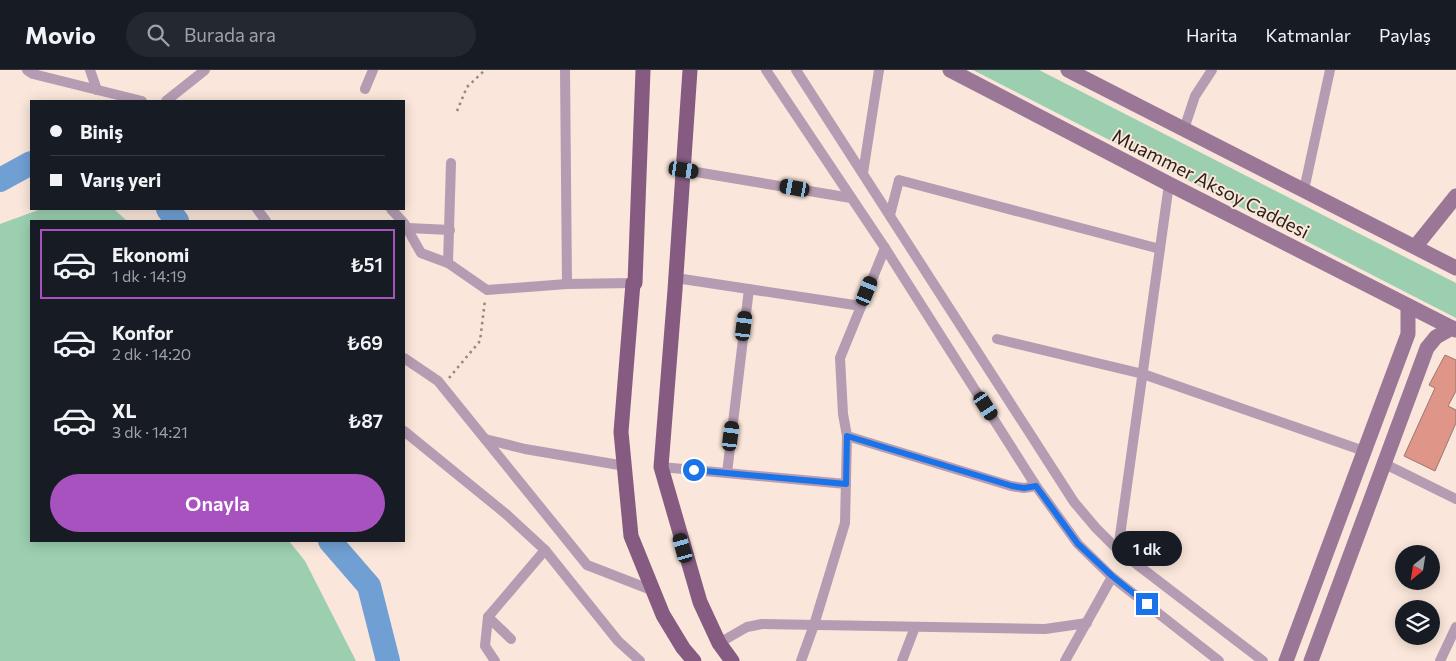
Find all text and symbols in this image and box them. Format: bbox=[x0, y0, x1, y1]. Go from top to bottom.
search box bbox=[126, 12, 476, 57]
text: Movio bbox=[25, 20, 96, 49]
icon: search bbox=[144, 21, 172, 49]
text: Burada ara bbox=[184, 23, 276, 46]
text: Harita bbox=[1186, 24, 1238, 46]
text: Katmanlar bbox=[1266, 24, 1351, 46]
text: Paylaş bbox=[1379, 24, 1431, 46]
text: Biniş bbox=[80, 120, 123, 143]
street label: Muammer Aksoy Caddesi bbox=[1109, 123, 1313, 243]
car bbox=[668, 160, 699, 180]
text: Varış yeri bbox=[80, 168, 161, 191]
car bbox=[778, 178, 811, 198]
icon: car bbox=[52, 242, 97, 287]
text: Ekonomi bbox=[112, 243, 189, 266]
text: ₺51 bbox=[350, 253, 383, 276]
text: 1 dk · 14:19 bbox=[112, 266, 187, 285]
car bbox=[854, 274, 879, 308]
car bbox=[734, 310, 753, 342]
icon: car bbox=[52, 320, 97, 365]
text: Konfor bbox=[112, 321, 173, 344]
text: ₺69 bbox=[347, 331, 383, 354]
text: 2 dk · 14:20 bbox=[112, 344, 191, 363]
car bbox=[971, 389, 1000, 423]
icon: car bbox=[52, 398, 97, 443]
text: XL bbox=[112, 399, 137, 422]
text: ₺87 bbox=[348, 409, 383, 432]
car bbox=[721, 420, 740, 452]
text: 3 dk · 14:21 bbox=[112, 422, 188, 441]
route start bbox=[683, 459, 705, 481]
button: Onayla bbox=[50, 474, 385, 532]
car bbox=[671, 532, 694, 564]
callout: 1 dk bbox=[1112, 532, 1182, 566]
text: 1 dk bbox=[1133, 539, 1161, 558]
north arrow bbox=[1395, 545, 1440, 590]
map controls bbox=[1395, 545, 1440, 645]
route end bbox=[1136, 593, 1158, 615]
button: layers bbox=[1395, 600, 1440, 645]

